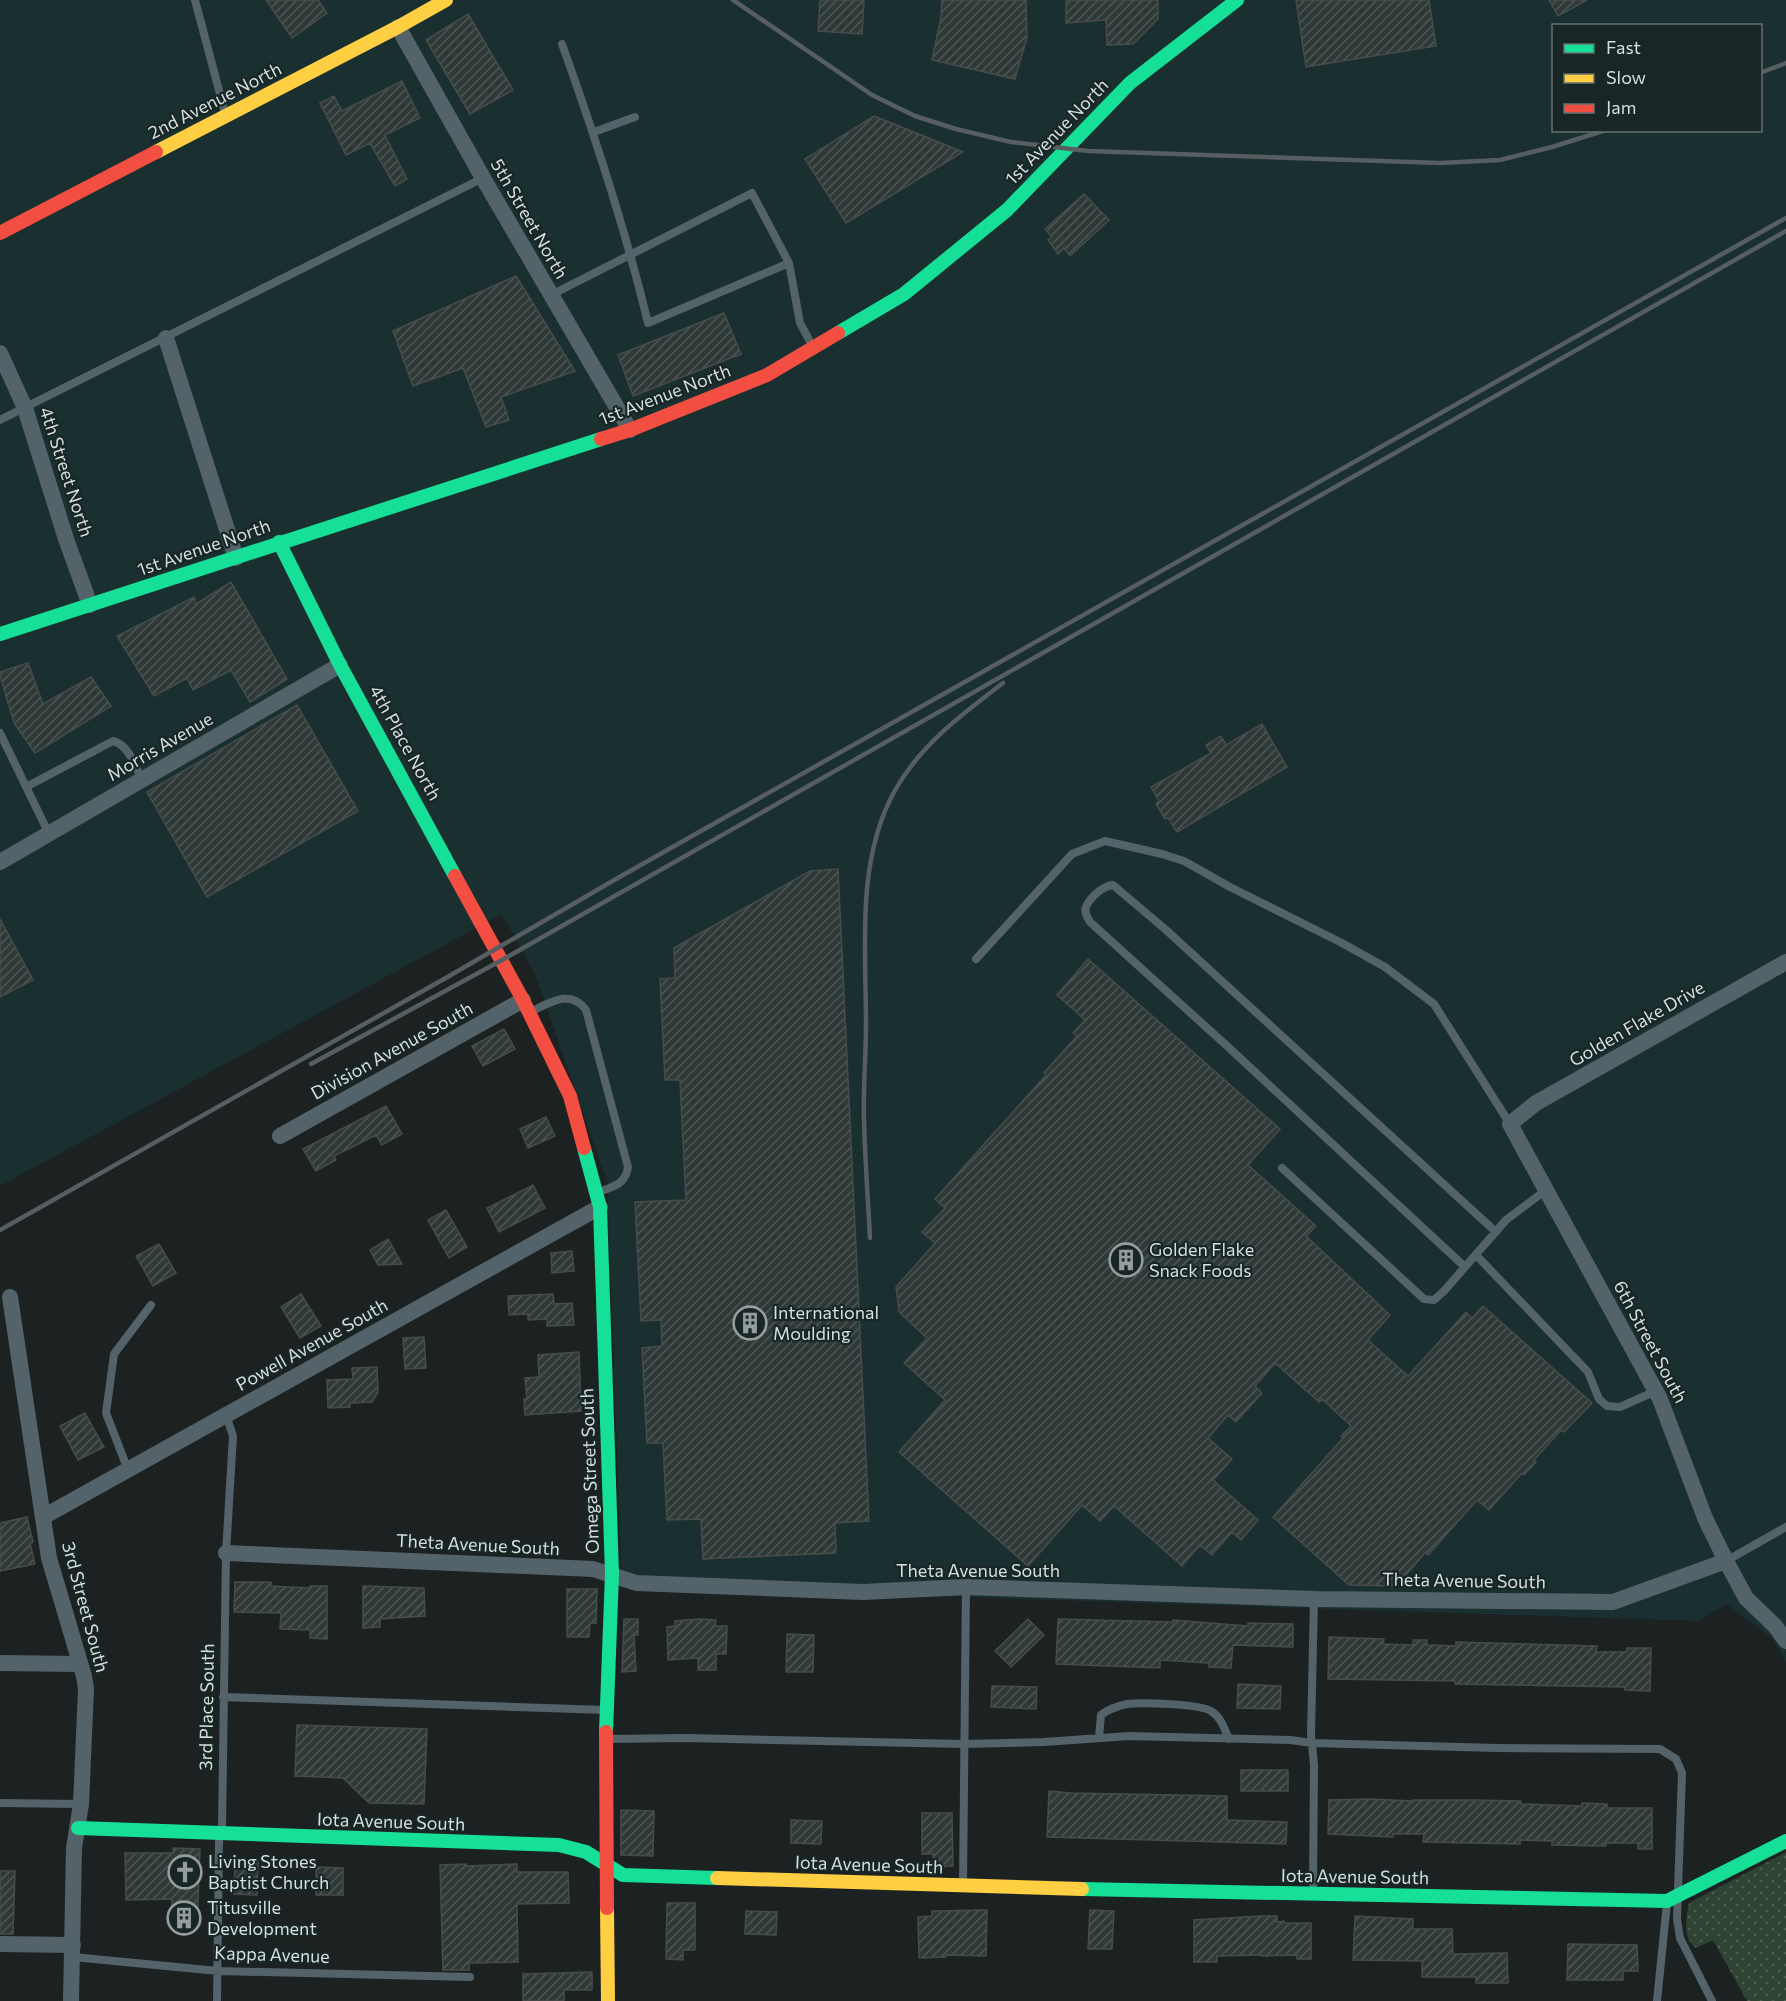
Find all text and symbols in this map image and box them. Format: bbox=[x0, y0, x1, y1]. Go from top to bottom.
legend bbox=[1552, 24, 1762, 132]
text: Fast bbox=[1606, 36, 1641, 58]
street label: 2nd Avenue North bbox=[144, 57, 285, 143]
text: Slow bbox=[1606, 66, 1646, 88]
street label: 1st Avenue North bbox=[1000, 74, 1113, 189]
text: Jam bbox=[1606, 96, 1636, 118]
street label: 5th Street North bbox=[487, 155, 573, 282]
street label: 1st Avenue North bbox=[596, 359, 734, 429]
street label: 4th Street North bbox=[36, 404, 98, 540]
street label: 1st Avenue North bbox=[134, 514, 273, 580]
street label: 4th Place North bbox=[365, 681, 447, 804]
street label: Morris Avenue bbox=[103, 707, 216, 785]
street label: Golden Flake Drive bbox=[1565, 976, 1708, 1071]
street label: Division Avenue South bbox=[307, 996, 476, 1104]
place label: Golden Flake Snack Foods bbox=[1149, 1238, 1254, 1281]
building icon: Golden Flake Snack Foods bbox=[1108, 1242, 1144, 1278]
street label: 6th Street South bbox=[1609, 1277, 1692, 1406]
street label: Powell Avenue South bbox=[232, 1293, 391, 1395]
place label: International Moulding bbox=[773, 1301, 879, 1344]
building icon: International Moulding bbox=[732, 1305, 768, 1341]
street label: Omega Street South bbox=[575, 1388, 603, 1554]
street label: Theta Avenue South bbox=[396, 1529, 561, 1559]
street label: 3rd Street South bbox=[58, 1539, 114, 1674]
street label: Theta Avenue South bbox=[896, 1559, 1060, 1581]
street label: Theta Avenue South bbox=[1382, 1568, 1546, 1592]
street label: 3rd Place South bbox=[194, 1643, 218, 1771]
street label: Iota Avenue South bbox=[316, 1807, 466, 1835]
place label: Living Stones Baptist Church bbox=[208, 1850, 329, 1893]
street label: Iota Avenue South bbox=[794, 1850, 944, 1878]
church icon: Living Stones Baptist Church bbox=[167, 1854, 203, 1890]
street label: Iota Avenue South bbox=[1281, 1864, 1429, 1888]
place label: Titusville Development bbox=[207, 1896, 317, 1939]
building icon: Titusville Development bbox=[166, 1900, 202, 1936]
street label: Kappa Avenue bbox=[214, 1941, 330, 1967]

